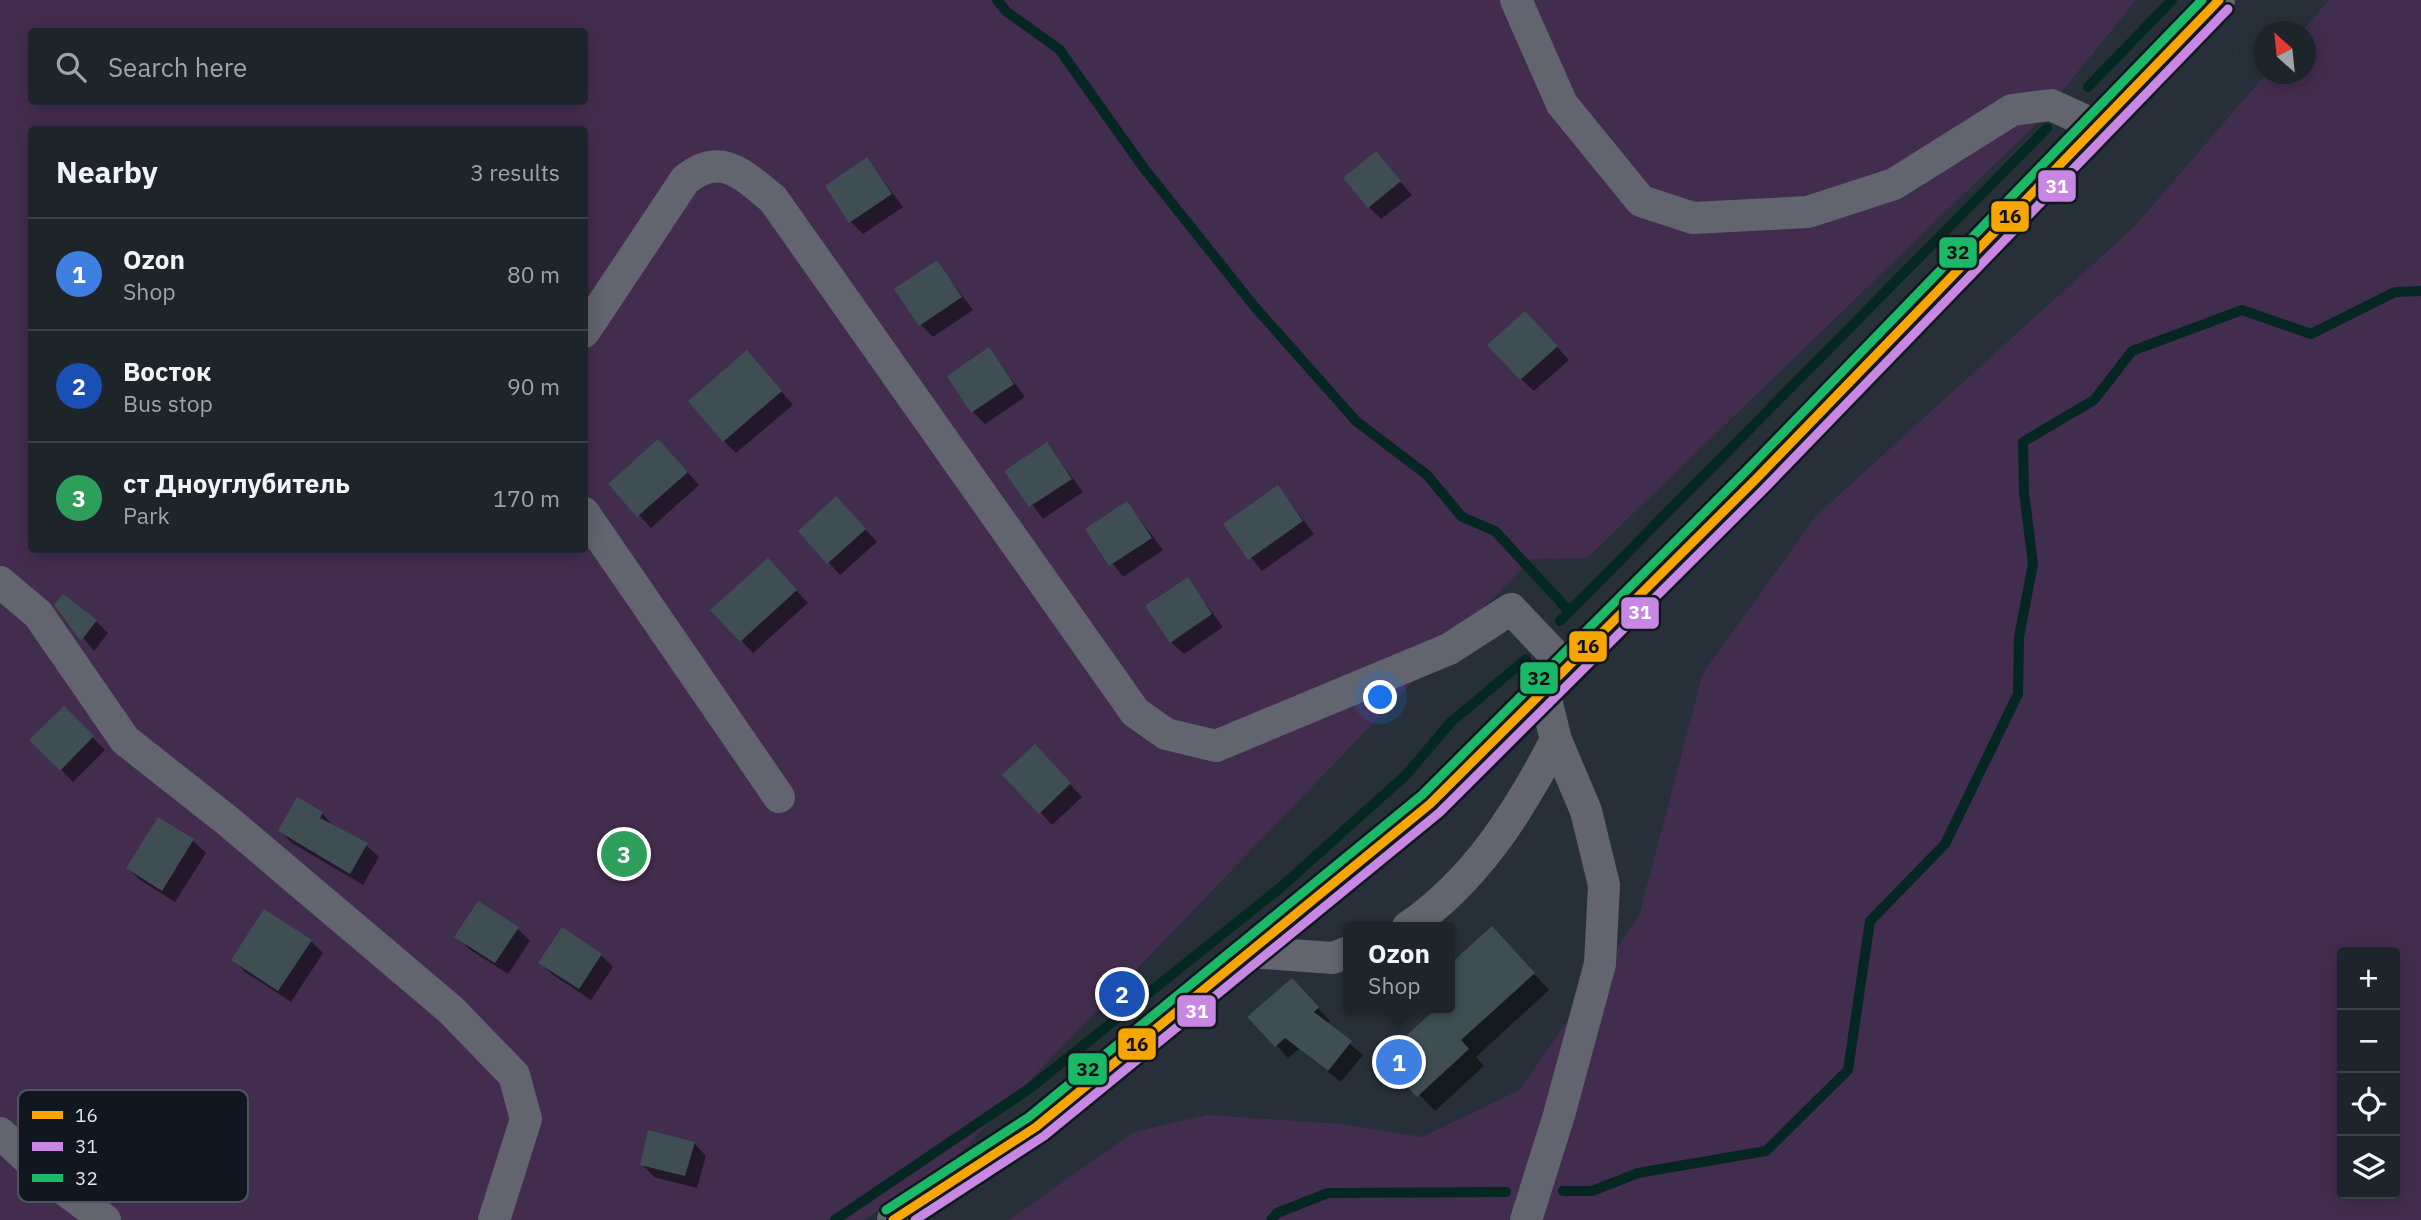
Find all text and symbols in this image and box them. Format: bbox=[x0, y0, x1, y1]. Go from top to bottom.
north arrow bbox=[2253, 21, 2316, 84]
search box bbox=[28, 28, 588, 105]
icon: search bbox=[52, 48, 90, 86]
text: Search here bbox=[108, 50, 247, 84]
text: Nearby bbox=[56, 152, 158, 191]
text: 3 results bbox=[470, 157, 560, 187]
line badge: 31 bbox=[2037, 169, 2077, 203]
text: 31 bbox=[2046, 174, 2069, 198]
line badge: 16 bbox=[1990, 200, 2030, 233]
text: 16 bbox=[1999, 204, 2021, 228]
line badge: 32 bbox=[1938, 236, 1978, 269]
text: 32 bbox=[1947, 240, 1969, 264]
text: Ozon bbox=[123, 242, 185, 276]
text: 1 bbox=[72, 259, 86, 289]
text: 80 m bbox=[507, 259, 560, 289]
text: Shop bbox=[123, 276, 176, 306]
text: Восток bbox=[123, 354, 211, 388]
text: 2 bbox=[72, 371, 86, 401]
text: 90 m bbox=[507, 371, 560, 401]
text: Bus stop bbox=[123, 388, 213, 418]
text: ст Дноуглубитель bbox=[123, 466, 350, 500]
text: 3 bbox=[72, 483, 86, 513]
text: 170 m bbox=[493, 483, 560, 513]
text: Park bbox=[123, 500, 170, 530]
line badge: 31 bbox=[1620, 596, 1660, 630]
text: 31 bbox=[1629, 600, 1652, 624]
line badge: 16 bbox=[1568, 630, 1608, 663]
text: 16 bbox=[1577, 634, 1599, 658]
line badge: 32 bbox=[1519, 661, 1559, 695]
text: 32 bbox=[1528, 666, 1550, 690]
your location bbox=[1363, 680, 1397, 714]
pin: 3 bbox=[601, 828, 647, 880]
popup bbox=[1343, 922, 1455, 1013]
text: Ozon bbox=[1368, 936, 1430, 970]
map controls bbox=[2337, 947, 2400, 1199]
button: + bbox=[2337, 947, 2400, 1010]
pin: 2 bbox=[1099, 968, 1145, 1020]
text: Shop bbox=[1368, 970, 1421, 1000]
line badge: 31 bbox=[1176, 994, 1217, 1028]
text: 31 bbox=[1186, 999, 1209, 1023]
button: − bbox=[2337, 1010, 2400, 1073]
line badge: 16 bbox=[1117, 1027, 1157, 1061]
text: 16 bbox=[1126, 1032, 1148, 1056]
pin: 1 bbox=[1376, 1036, 1422, 1088]
line badge: 32 bbox=[1067, 1052, 1108, 1086]
text: 32 bbox=[1077, 1057, 1099, 1081]
button: locate bbox=[2337, 1073, 2400, 1136]
legend bbox=[18, 1090, 248, 1202]
text: 16 bbox=[75, 1103, 98, 1127]
text: 31 bbox=[75, 1134, 98, 1158]
button: layers bbox=[2337, 1136, 2400, 1199]
text: 32 bbox=[75, 1166, 98, 1190]

